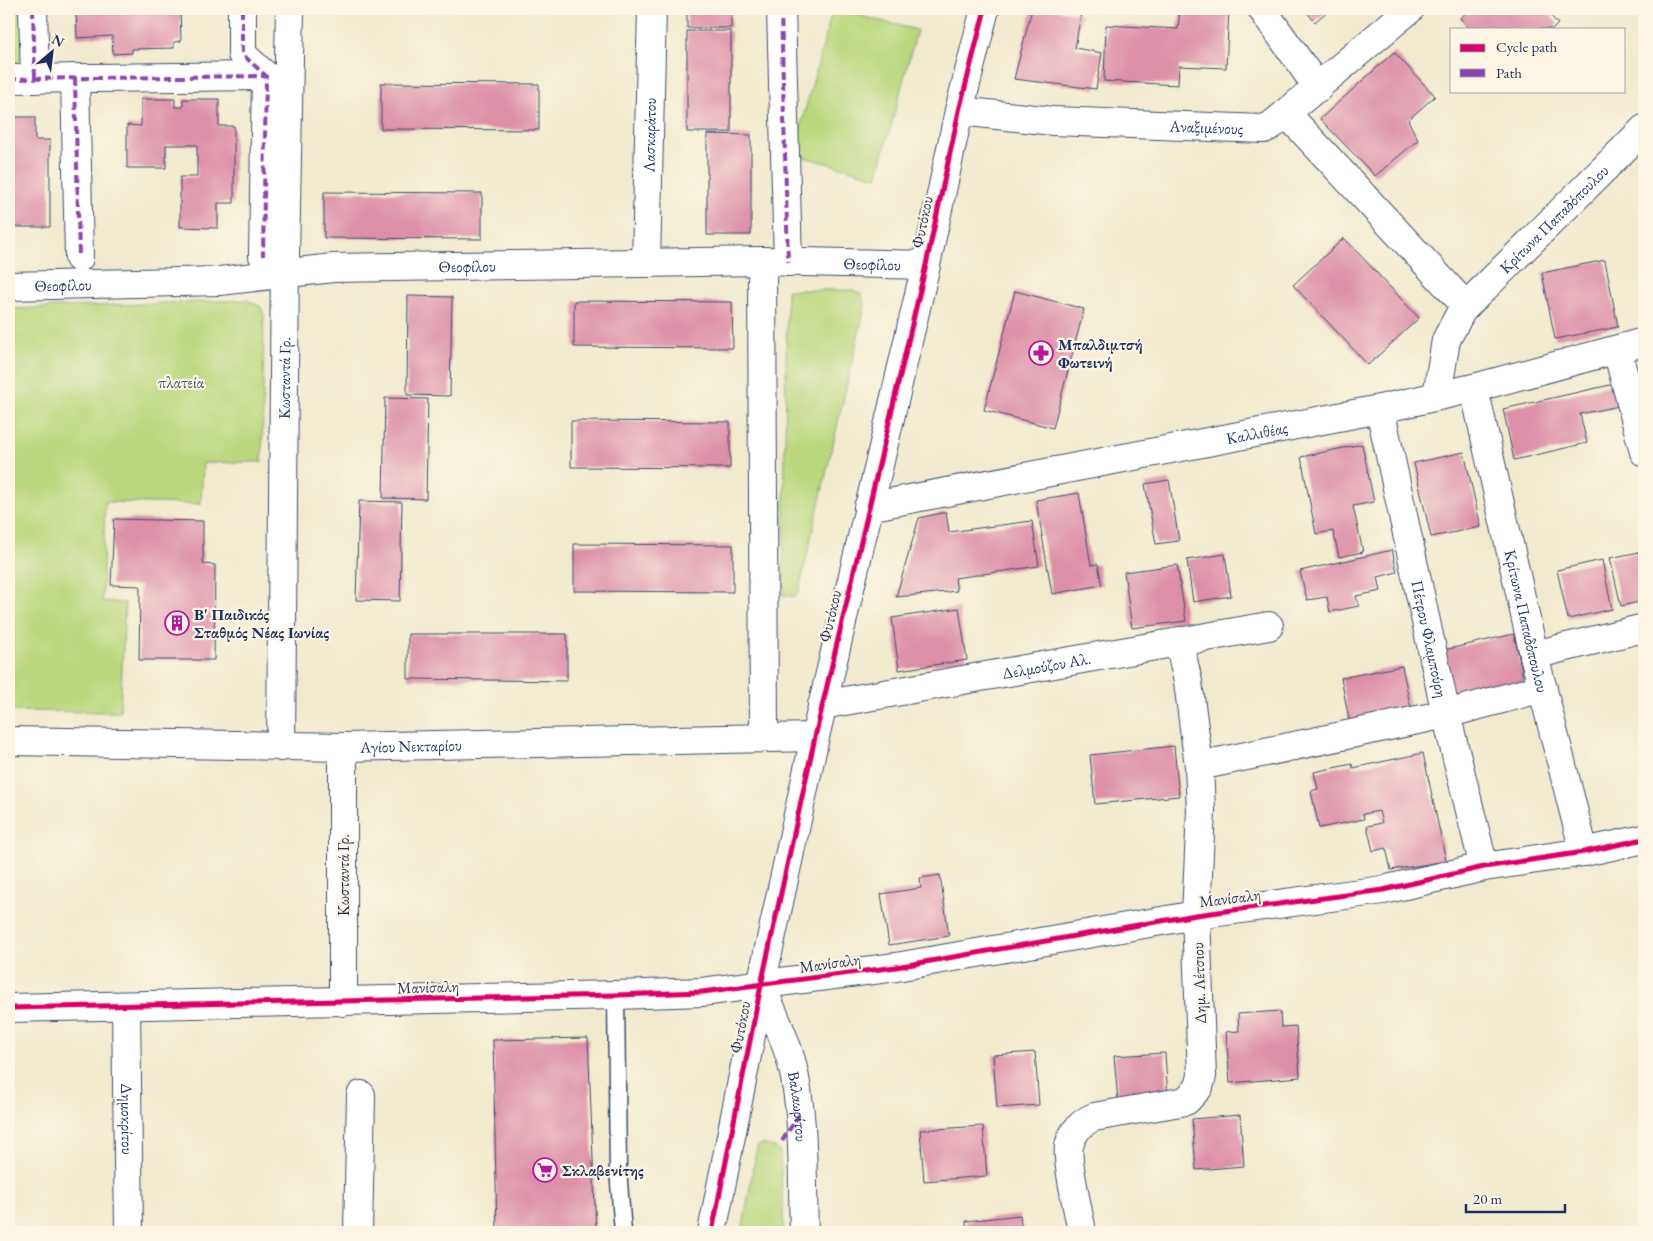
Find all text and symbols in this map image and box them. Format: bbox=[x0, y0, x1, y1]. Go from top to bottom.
north arrow bbox=[28, 28, 78, 78]
legend bbox=[1450, 28, 1626, 92]
text: N bbox=[49, 30, 68, 51]
text: Cycle path bbox=[1496, 37, 1558, 56]
text: Path bbox=[1496, 63, 1522, 82]
street label: Λασκαράτου bbox=[638, 97, 660, 174]
street label: Αναξιμένους bbox=[1168, 115, 1244, 139]
street label: Κρίτωνα Παπαδόπουλου bbox=[1495, 160, 1613, 278]
street label: Φυτόκου bbox=[906, 194, 938, 250]
street label: Θεοφίλου bbox=[843, 252, 901, 275]
street label: Θεοφίλου bbox=[438, 255, 496, 277]
street label: Θεοφίλου bbox=[34, 274, 92, 296]
place label: Μπαλδιμτσή Φωτεινή bbox=[1058, 334, 1143, 373]
street label: Κωσταντά Γρ. bbox=[273, 337, 295, 419]
pharmacy icon: Μπαλδιμτσή Φωτεινή bbox=[1028, 340, 1054, 366]
park label: πλατεία bbox=[158, 372, 205, 393]
street label: Καλλιθέας bbox=[1225, 416, 1290, 449]
street label: Κρίτωνα Παπαδόπουλου bbox=[1500, 548, 1554, 695]
street label: Πέτρου Φλαμπούρη bbox=[1407, 578, 1453, 699]
street label: Φυτόκου bbox=[814, 588, 846, 644]
place label: Β' Παιδικός Σταθμός Νέας Ιωνίας bbox=[194, 604, 329, 643]
building icon: Β' Παιδικός Σταθμός Νέας Ιωνίας bbox=[164, 610, 190, 636]
street label: Δελμούζου Αλ. bbox=[1000, 647, 1093, 683]
street label: Αγίου Νεκταρίου bbox=[359, 734, 462, 757]
street label: Κωσταντά Γρ. bbox=[333, 834, 354, 916]
street label: Μανίσαλη bbox=[1198, 884, 1262, 912]
street label: Δημ. Λέτσιου bbox=[1187, 942, 1211, 1024]
street label: Μανίσαλη bbox=[798, 948, 862, 978]
street label: Μανίσαλη bbox=[397, 975, 459, 999]
street label: Φυτόκου bbox=[725, 999, 755, 1055]
street label: Βαλαωρίτου bbox=[783, 1069, 812, 1142]
street label: Δημοκρίτου bbox=[117, 1083, 138, 1155]
supermarket icon: Σκλαβενίτης bbox=[532, 1157, 558, 1183]
place label: Σκλαβενίτης bbox=[562, 1160, 644, 1181]
scale bar bbox=[1466, 1181, 1564, 1213]
text: 20 m bbox=[1473, 1189, 1502, 1208]

